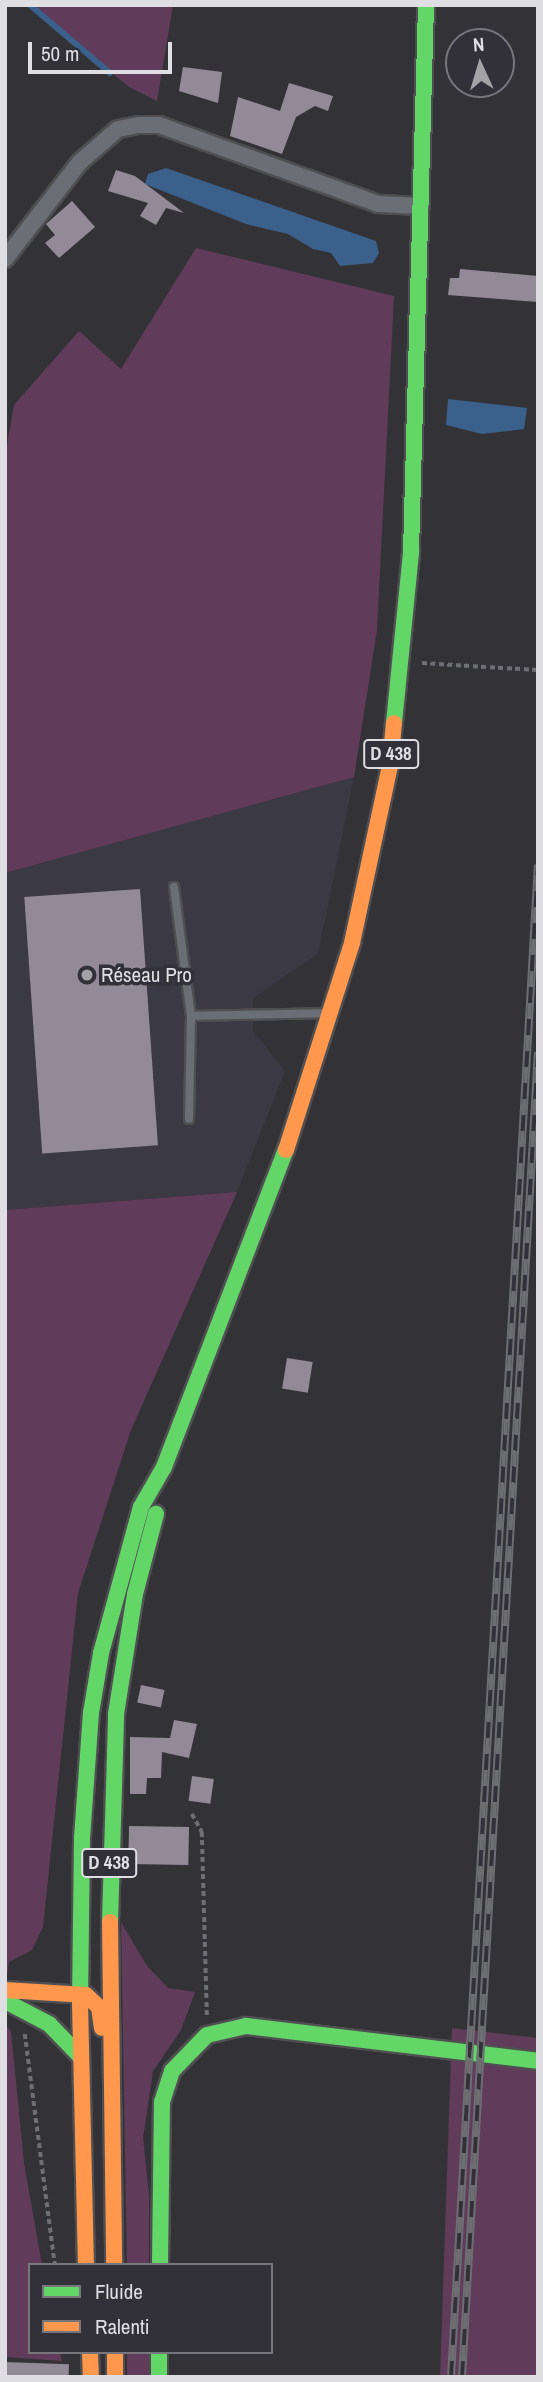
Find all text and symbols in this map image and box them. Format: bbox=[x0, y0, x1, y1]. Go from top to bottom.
scale bar bbox=[32, 28, 175, 72]
north arrow bbox=[445, 28, 515, 98]
text: N bbox=[472, 31, 485, 57]
text: 50 m bbox=[41, 39, 79, 68]
road number: D 438 bbox=[363, 738, 419, 769]
place label: Réseau Pro bbox=[101, 962, 192, 988]
marker: Réseau Pro bbox=[79, 967, 95, 983]
road number: D 438 bbox=[81, 1848, 137, 1879]
legend bbox=[28, 2263, 273, 2354]
text: Fluide bbox=[95, 2277, 143, 2306]
text: Ralenti bbox=[95, 2312, 150, 2341]

